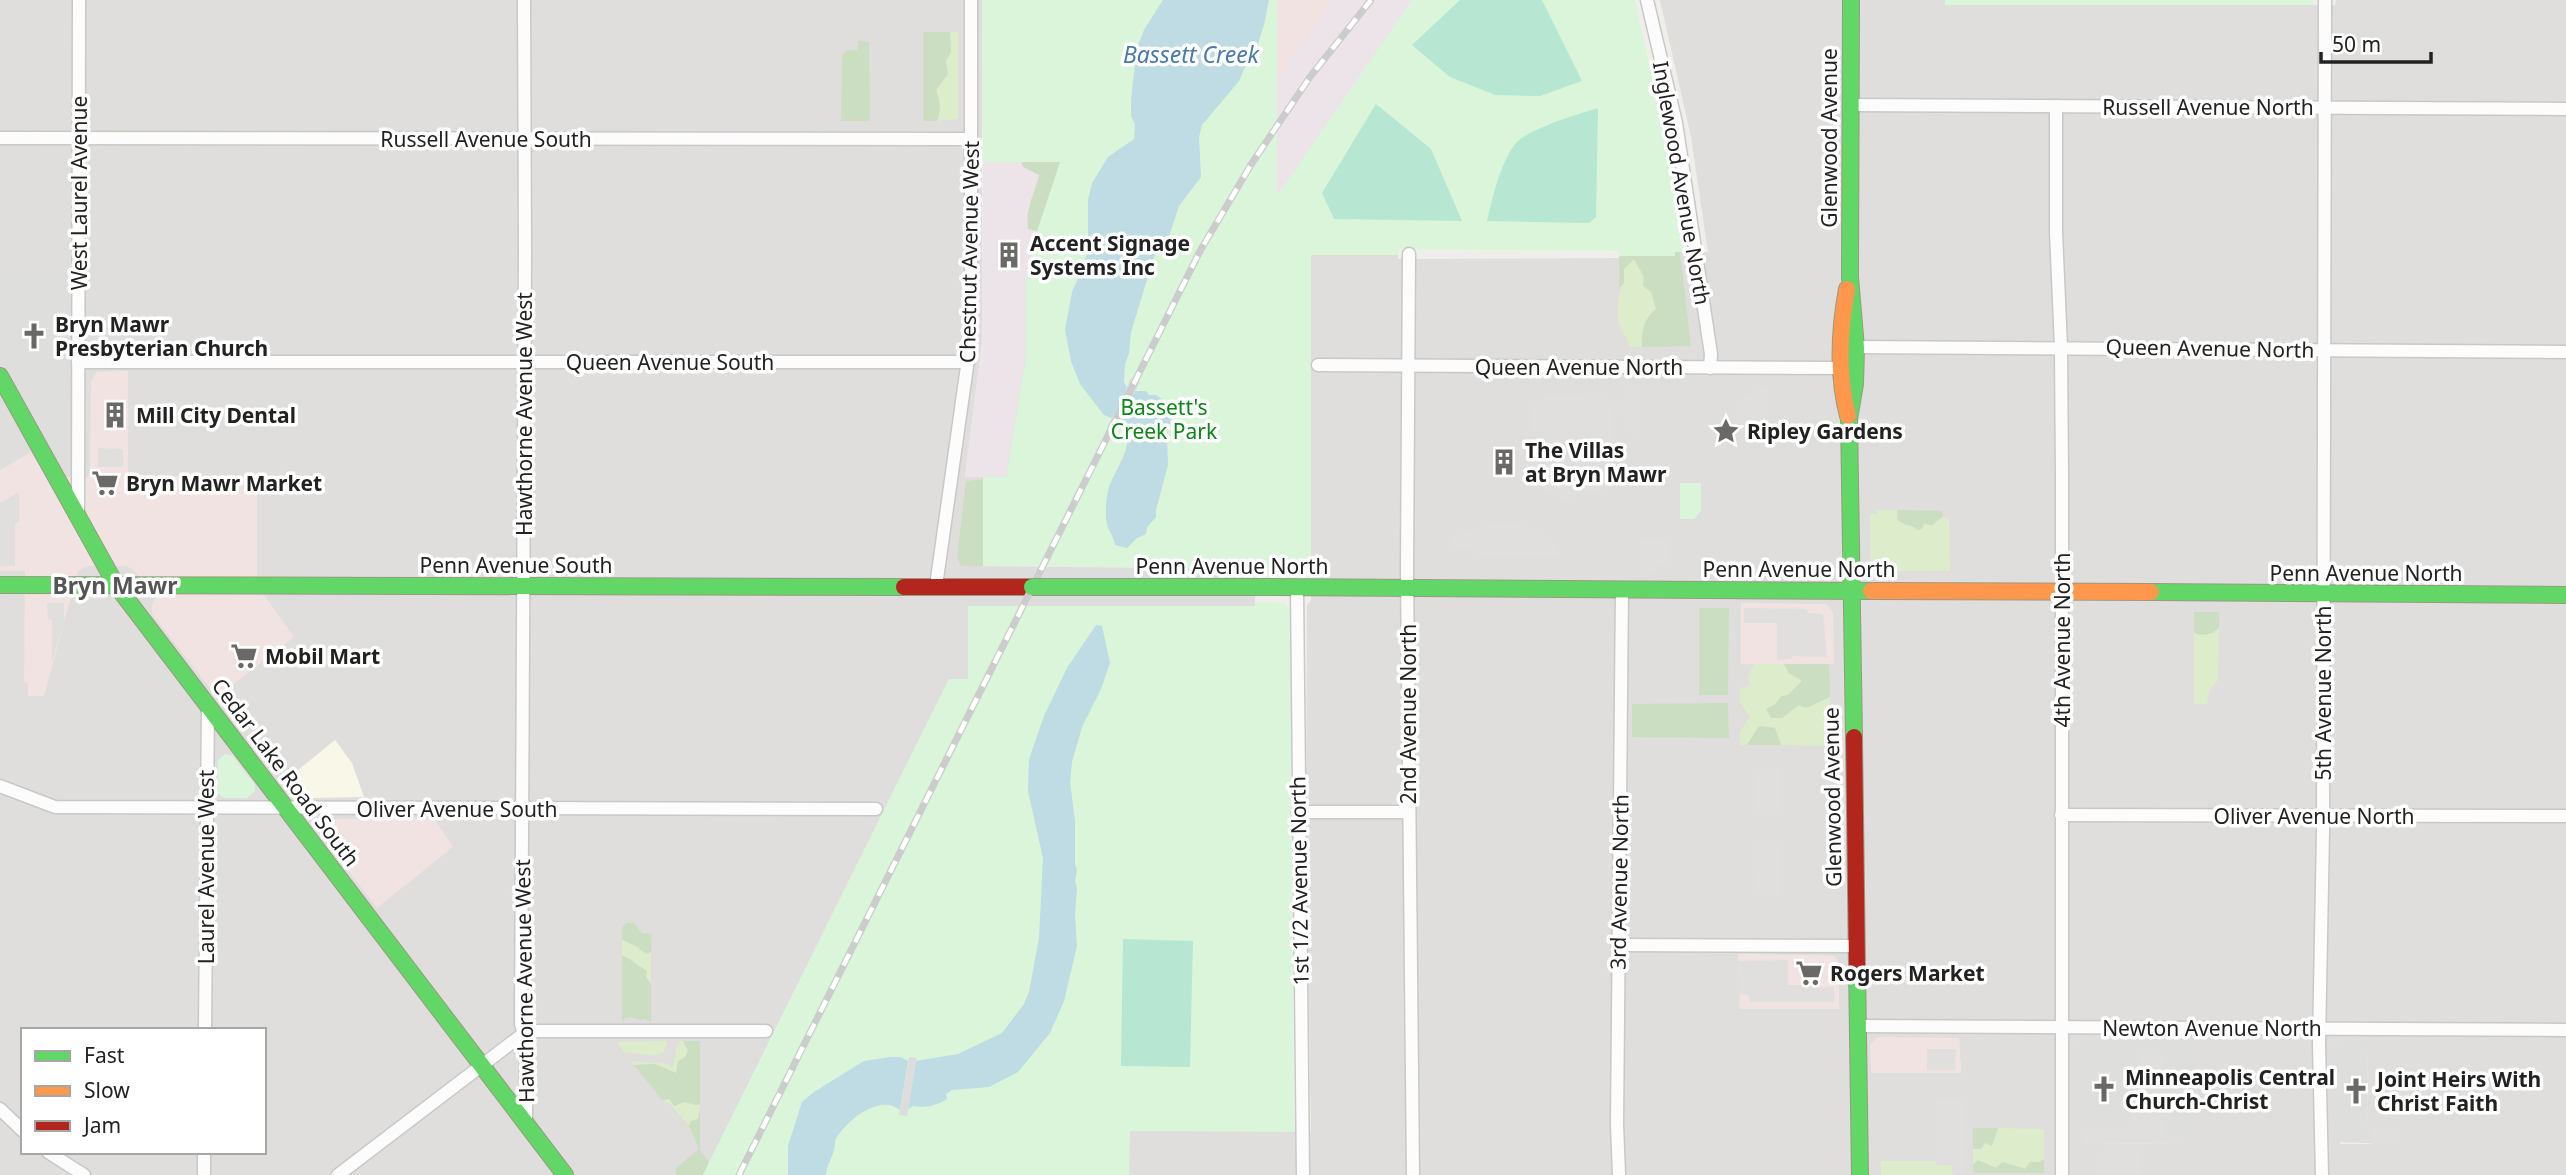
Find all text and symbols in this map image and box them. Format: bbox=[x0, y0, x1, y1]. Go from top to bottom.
scale bar bbox=[2321, 21, 2431, 65]
text: 50 m bbox=[2332, 30, 2381, 58]
water label: Bassett Creek bbox=[1123, 38, 1261, 70]
street label: Glenwood Avenue bbox=[1815, 48, 1843, 228]
street label: Inglewood Avenue North bbox=[1647, 59, 1717, 307]
street label: Russell Avenue North bbox=[2102, 93, 2314, 121]
street label: West Laurel Avenue bbox=[65, 96, 93, 290]
street label: Russell Avenue South bbox=[380, 125, 592, 153]
street label: Chestnut Avenue West bbox=[953, 140, 985, 363]
place label: Accent Signage Systems Inc bbox=[1030, 229, 1190, 281]
building icon: Accent Signage Systems Inc bbox=[994, 240, 1024, 270]
street label: Hawthorne Avenue West bbox=[510, 292, 538, 536]
place label: Bryn Mawr Presbyterian Church bbox=[55, 310, 268, 362]
church icon: Bryn Mawr Presbyterian Church bbox=[19, 321, 49, 351]
street label: Queen Avenue North bbox=[2105, 332, 2315, 364]
street label: Queen Avenue South bbox=[566, 348, 774, 376]
street label: Queen Avenue North bbox=[1475, 353, 1683, 381]
park label: Bassett's Creek Park bbox=[1111, 393, 1218, 445]
building icon: Mill City Dental bbox=[100, 400, 130, 430]
place label: Mill City Dental bbox=[136, 401, 296, 429]
place icon: Ripley Gardens bbox=[1711, 416, 1741, 446]
place label: Ripley Gardens bbox=[1747, 417, 1903, 445]
place label: The Villas at Bryn Mawr bbox=[1525, 436, 1667, 488]
building icon: The Villas at Bryn Mawr bbox=[1489, 447, 1519, 477]
supermarket icon: Bryn Mawr Market bbox=[90, 468, 120, 498]
place label: Bryn Mawr Market bbox=[126, 469, 322, 497]
street label: Penn Avenue South bbox=[420, 551, 612, 579]
street label: Penn Avenue North bbox=[1135, 552, 1329, 580]
street label: 4th Avenue North bbox=[2048, 552, 2076, 728]
street label: Penn Avenue North bbox=[1702, 555, 1896, 583]
street label: Penn Avenue North bbox=[2269, 559, 2463, 587]
district label: Bryn Mawr bbox=[52, 569, 178, 601]
street label: 5th Avenue North bbox=[2309, 605, 2337, 781]
street label: 2nd Avenue North bbox=[1394, 624, 1422, 804]
supermarket icon: Mobil Mart bbox=[229, 641, 259, 671]
place label: Mobil Mart bbox=[265, 642, 380, 670]
street label: Cedar Lake Road South bbox=[206, 672, 366, 872]
street label: Glenwood Avenue bbox=[1816, 707, 1848, 887]
street label: Laurel Avenue West bbox=[192, 769, 220, 964]
street label: 1st 1/2 Avenue North bbox=[1283, 776, 1315, 986]
street label: 3rd Avenue North bbox=[1603, 794, 1635, 970]
street label: Oliver Avenue South bbox=[357, 795, 557, 823]
street label: Oliver Avenue North bbox=[2214, 802, 2414, 830]
street label: Hawthorne Avenue West bbox=[508, 858, 540, 1103]
supermarket icon: Rogers Market bbox=[1794, 958, 1824, 988]
place label: Rogers Market bbox=[1830, 959, 1985, 987]
street label: Newton Avenue North bbox=[2102, 1014, 2322, 1042]
legend bbox=[21, 1028, 266, 1154]
text: Fast bbox=[84, 1041, 125, 1069]
place label: Minneapolis Central Church-Christ bbox=[2125, 1063, 2335, 1115]
place label: Joint Heirs With Christ Faith bbox=[2375, 1065, 2541, 1117]
church icon: Minneapolis Central Church-Christ bbox=[2089, 1074, 2119, 1104]
text: Slow bbox=[84, 1076, 130, 1104]
church icon: Joint Heirs With Christ Faith bbox=[2341, 1076, 2371, 1106]
text: Jam bbox=[82, 1111, 121, 1139]

